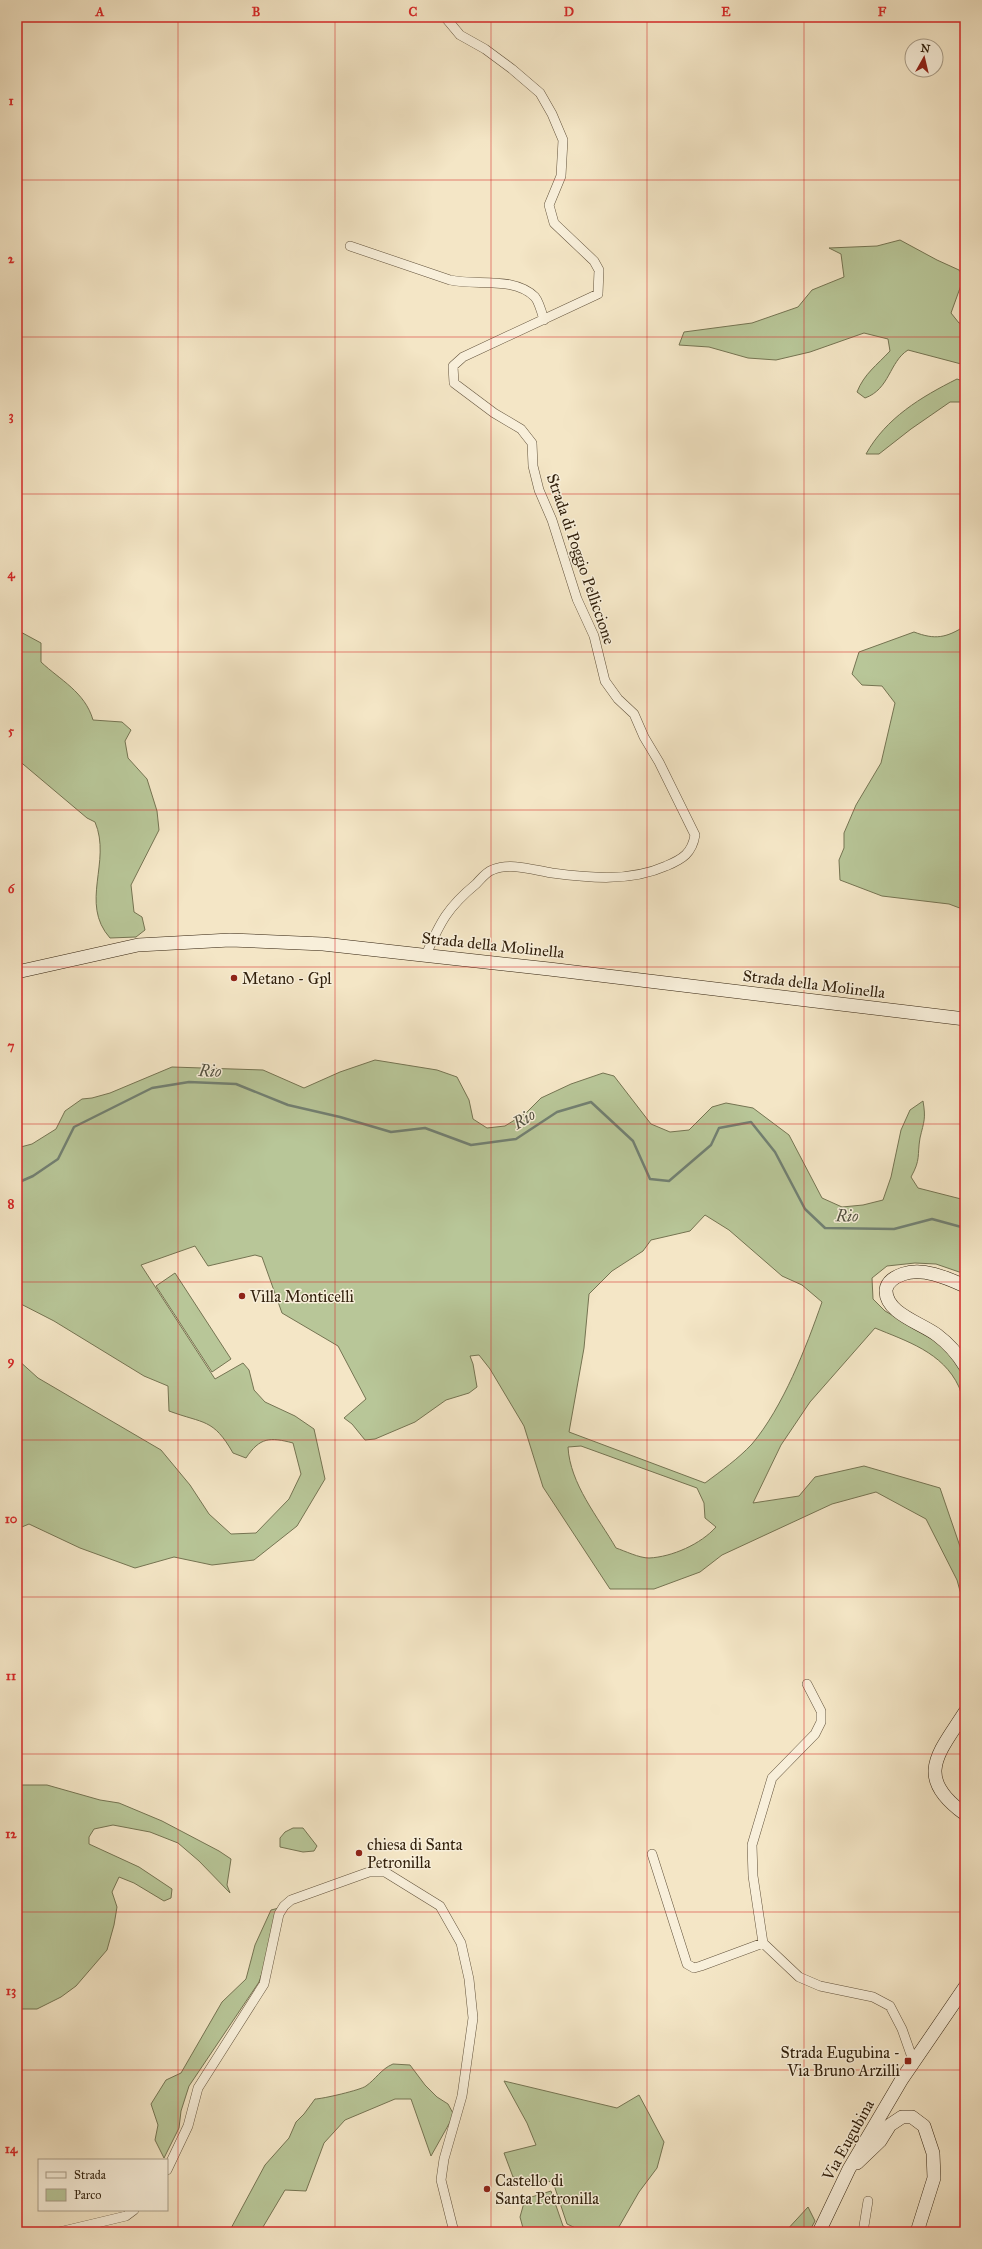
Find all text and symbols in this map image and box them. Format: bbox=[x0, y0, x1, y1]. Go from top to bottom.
text: A bbox=[95, 4, 105, 20]
text: B bbox=[252, 4, 261, 20]
text: C bbox=[409, 4, 418, 20]
text: D bbox=[564, 4, 574, 20]
text: E bbox=[721, 4, 731, 20]
text: F bbox=[878, 4, 887, 20]
north arrow bbox=[904, 38, 944, 78]
text: N bbox=[920, 42, 932, 56]
text: 1 bbox=[8, 93, 14, 109]
text: 2 bbox=[8, 251, 15, 267]
text: 3 bbox=[8, 408, 14, 424]
street label: Strada di Poggio Pelliccione bbox=[542, 471, 619, 648]
text: 4 bbox=[7, 566, 15, 582]
text: 5 bbox=[8, 723, 15, 739]
text: 6 bbox=[8, 881, 16, 897]
street label: Strada della Molinella bbox=[421, 928, 565, 962]
street label: Strada della Molinella bbox=[742, 966, 887, 1002]
place label: Metano - Gpl bbox=[242, 969, 332, 988]
marker: Metano - Gpl bbox=[229, 973, 239, 983]
text: 7 bbox=[8, 1038, 15, 1054]
water label: Rio bbox=[197, 1060, 223, 1082]
water label: Rio bbox=[508, 1104, 540, 1135]
text: 8 bbox=[8, 1196, 15, 1212]
water label: Rio bbox=[834, 1205, 859, 1227]
place label: Villa Monticelli bbox=[249, 1287, 355, 1306]
marker: Villa Monticelli bbox=[237, 1291, 247, 1301]
text: 9 bbox=[8, 1353, 15, 1369]
text: 10 bbox=[5, 1511, 18, 1527]
text: 11 bbox=[6, 1668, 16, 1684]
text: 12 bbox=[5, 1826, 17, 1842]
place label: chiesa di Santa Petronilla bbox=[367, 1835, 463, 1872]
marker: chiesa di Santa Petronilla bbox=[354, 1848, 364, 1858]
text: 13 bbox=[6, 1983, 16, 1999]
place label: Strada Eugubina - Via Bruno Arzilli bbox=[780, 2043, 901, 2080]
marker: Strada Eugubina - Via Bruno Arzilli bbox=[903, 2056, 913, 2066]
street label: Via Eugubina bbox=[818, 2096, 879, 2185]
text: 14 bbox=[5, 2141, 18, 2157]
legend bbox=[38, 2159, 168, 2211]
text: Strada bbox=[74, 2168, 107, 2182]
place label: Castello di Santa Petronilla bbox=[495, 2171, 599, 2208]
marker: Castello di Santa Petronilla bbox=[482, 2184, 492, 2194]
text: Parco bbox=[74, 2188, 101, 2202]

